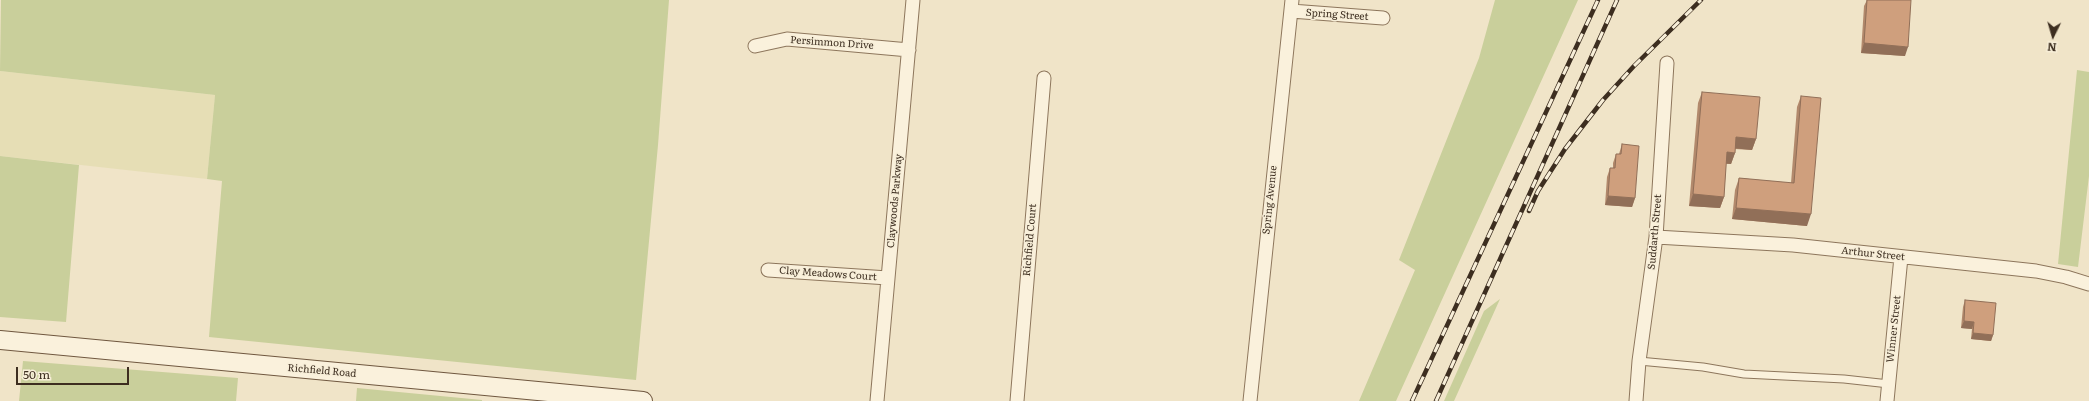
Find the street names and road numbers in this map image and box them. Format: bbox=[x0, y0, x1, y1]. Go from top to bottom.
street label: Spring Street bbox=[1305, 7, 1369, 23]
street label: Persimmon Drive bbox=[790, 34, 874, 52]
street label: Claywoods Parkway bbox=[885, 153, 905, 249]
street label: Spring Avenue bbox=[1260, 165, 1280, 235]
street label: Suddarth Street bbox=[1646, 194, 1664, 270]
street label: Richfield Court bbox=[1021, 203, 1039, 277]
street label: Arthur Street bbox=[1841, 245, 1905, 263]
street label: Clay Meadows Court bbox=[779, 265, 877, 283]
street label: Winner Street bbox=[1885, 295, 1903, 363]
street label: Richfield Road bbox=[287, 362, 357, 380]

